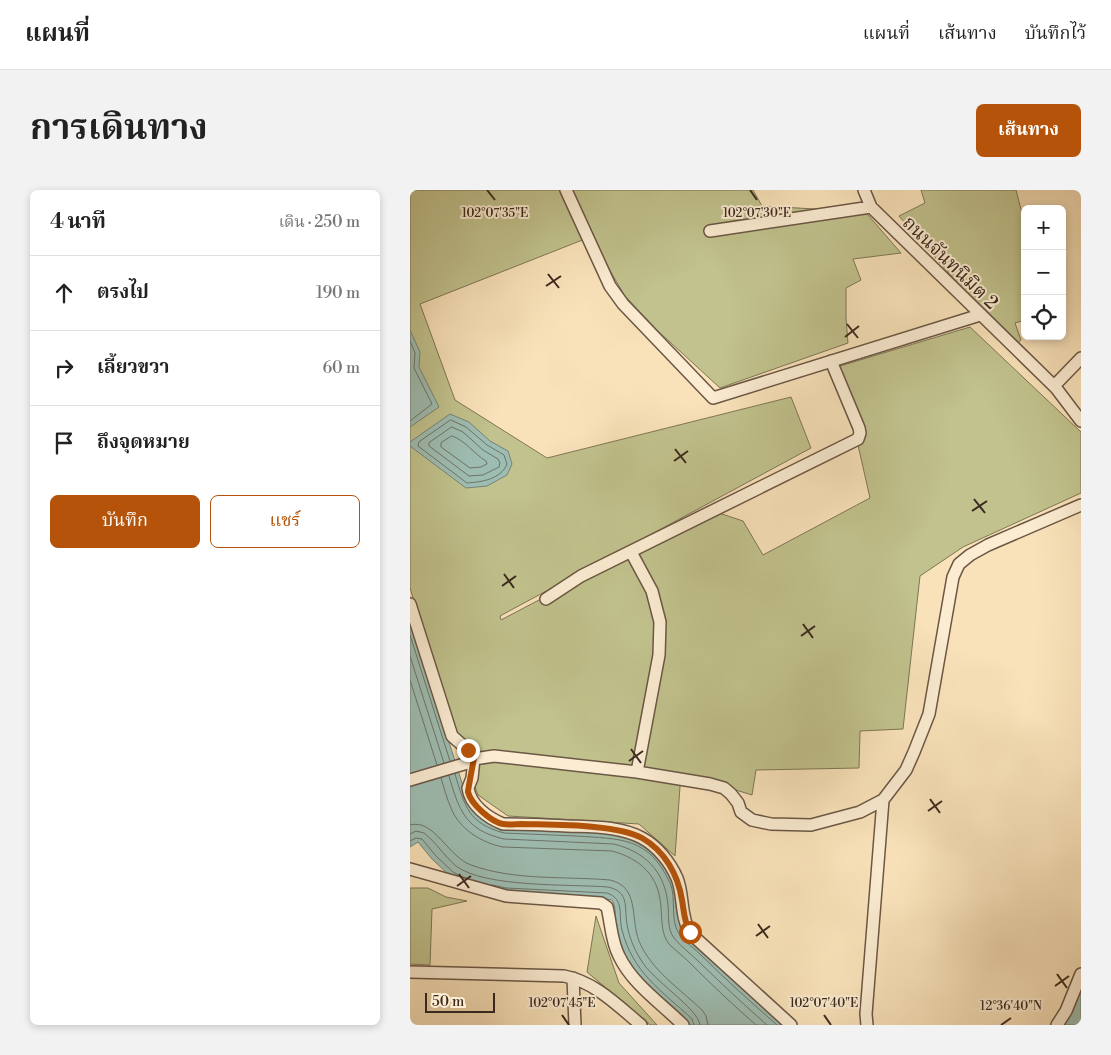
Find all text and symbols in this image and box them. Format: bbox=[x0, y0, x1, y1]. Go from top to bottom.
text: แผนที่ bbox=[25, 19, 90, 49]
text: แผนที่ bbox=[863, 22, 910, 45]
text: เส้นทาง bbox=[938, 22, 997, 45]
text: บันทึกไว้ bbox=[1025, 22, 1086, 45]
button: เส้นทาง bbox=[976, 104, 1081, 157]
text: การเดินทาง bbox=[30, 107, 208, 150]
map controls bbox=[1021, 205, 1066, 340]
button: + bbox=[1021, 205, 1066, 250]
text: 102°07'35"E bbox=[462, 206, 528, 221]
text: 102°07'30"E bbox=[723, 206, 791, 221]
text: 4 นาที bbox=[50, 209, 106, 235]
street label: ถนนจันทนิมิต 2 bbox=[897, 211, 1003, 315]
text: เดิน · 250 m bbox=[279, 212, 360, 232]
button: − bbox=[1021, 250, 1066, 295]
icon: ahead bbox=[50, 279, 78, 307]
text: ตรงไป bbox=[97, 280, 149, 304]
text: 190 m bbox=[316, 283, 360, 303]
button: locate bbox=[1021, 295, 1066, 340]
icon: right bbox=[50, 354, 78, 382]
text: เลี้ยวขวา bbox=[97, 355, 169, 379]
text: 60 m bbox=[322, 358, 360, 378]
icon: arrive bbox=[50, 429, 78, 457]
text: ถึงจุดหมาย bbox=[97, 430, 190, 454]
button: บันทึก bbox=[50, 495, 200, 548]
button: แชร์ bbox=[210, 495, 360, 548]
route end bbox=[457, 739, 480, 762]
route start bbox=[679, 921, 702, 944]
scale bar bbox=[425, 990, 495, 1013]
text: 50 m bbox=[432, 993, 464, 1011]
text: 102°07'45"E bbox=[528, 996, 596, 1011]
text: 102°07'40"E bbox=[790, 996, 858, 1011]
text: 12°36'40"N bbox=[980, 999, 1042, 1014]

